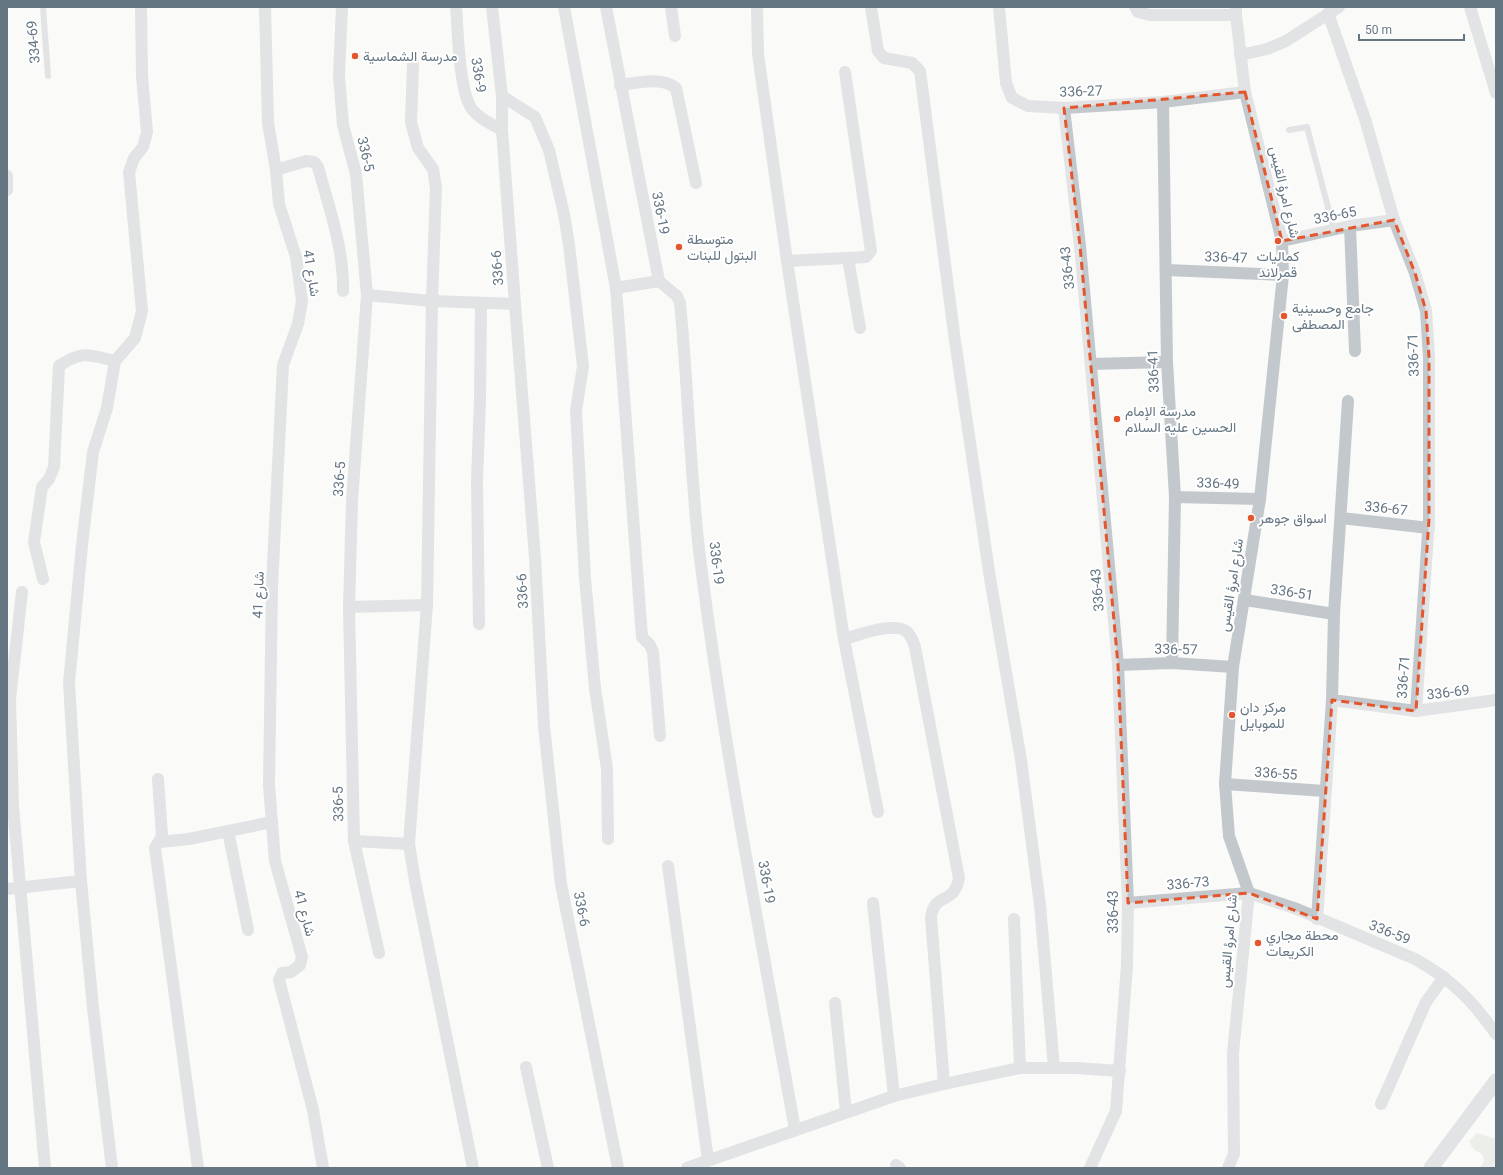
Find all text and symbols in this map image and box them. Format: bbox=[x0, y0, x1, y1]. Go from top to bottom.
scale bar bbox=[1359, 16, 1464, 42]
street label: 334-69 bbox=[23, 20, 43, 64]
text: 50 m bbox=[1365, 23, 1392, 37]
place label: مدرسة الشماسية bbox=[363, 48, 458, 65]
marker: مدرسة الشماسية bbox=[350, 51, 360, 61]
street label: 336-9 bbox=[468, 56, 490, 94]
street label: 336-27 bbox=[1059, 82, 1103, 100]
street label: 336-5 bbox=[354, 135, 378, 173]
street label: شارع امرؤ القيس bbox=[1264, 144, 1303, 240]
street label: 336-19 bbox=[649, 190, 673, 236]
street label: 336-65 bbox=[1312, 203, 1358, 227]
place label: متوسطة البتول للبنات bbox=[687, 231, 757, 265]
marker: كماليات قمرلاند bbox=[1273, 236, 1283, 246]
marker: متوسطة البتول للبنات bbox=[674, 242, 684, 252]
street label: 336-43 bbox=[1057, 246, 1077, 290]
street label: شارع 41 bbox=[297, 248, 324, 298]
street label: 336-47 bbox=[1204, 248, 1248, 266]
place label: كماليات قمرلاند bbox=[1257, 248, 1299, 281]
street label: 336-6 bbox=[488, 250, 506, 286]
place label: جامع وحسينية المصطفى bbox=[1292, 300, 1374, 333]
marker: جامع وحسينية المصطفى bbox=[1279, 311, 1289, 321]
street label: 336-71 bbox=[1404, 333, 1422, 377]
street label: 336-41 bbox=[1144, 349, 1162, 393]
place label: مدرسة الإمام الحسين عليه السلام bbox=[1125, 403, 1236, 436]
marker: مدرسة الإمام الحسين عليه السلام bbox=[1112, 414, 1122, 424]
street label: 336-5 bbox=[330, 461, 348, 497]
street label: 336-49 bbox=[1196, 474, 1240, 492]
street label: 336-67 bbox=[1364, 498, 1408, 518]
place label: اسواق جوهر bbox=[1258, 510, 1327, 527]
marker: اسواق جوهر bbox=[1246, 513, 1256, 523]
street label: شارع امرؤ القيس bbox=[1216, 537, 1249, 633]
street label: 336-19 bbox=[706, 541, 728, 585]
street label: 336-43 bbox=[1087, 568, 1107, 612]
street label: شارع 41 bbox=[249, 571, 270, 619]
street label: 336-6 bbox=[513, 573, 531, 609]
street label: 336-51 bbox=[1269, 581, 1315, 603]
street label: 336-57 bbox=[1154, 641, 1198, 657]
street label: 336-71 bbox=[1394, 655, 1412, 699]
street label: 336-69 bbox=[1426, 681, 1470, 703]
place label: مركز دان للموبايل bbox=[1240, 699, 1286, 732]
marker: مركز دان للموبايل bbox=[1227, 710, 1237, 720]
street label: 336-55 bbox=[1254, 764, 1298, 782]
street label: 336-5 bbox=[330, 786, 346, 822]
street label: 336-19 bbox=[755, 859, 779, 905]
street label: 336-73 bbox=[1166, 873, 1210, 893]
street label: شارع 41 bbox=[288, 888, 319, 939]
street label: 336-6 bbox=[571, 890, 593, 928]
street label: 336-43 bbox=[1105, 890, 1121, 934]
street label: شارع امرؤ القيس bbox=[1216, 894, 1243, 989]
street label: 336-59 bbox=[1367, 916, 1413, 948]
place label: محطة مجاري الكريعات bbox=[1266, 927, 1339, 960]
marker: محطة مجاري الكريعات bbox=[1253, 938, 1263, 948]

